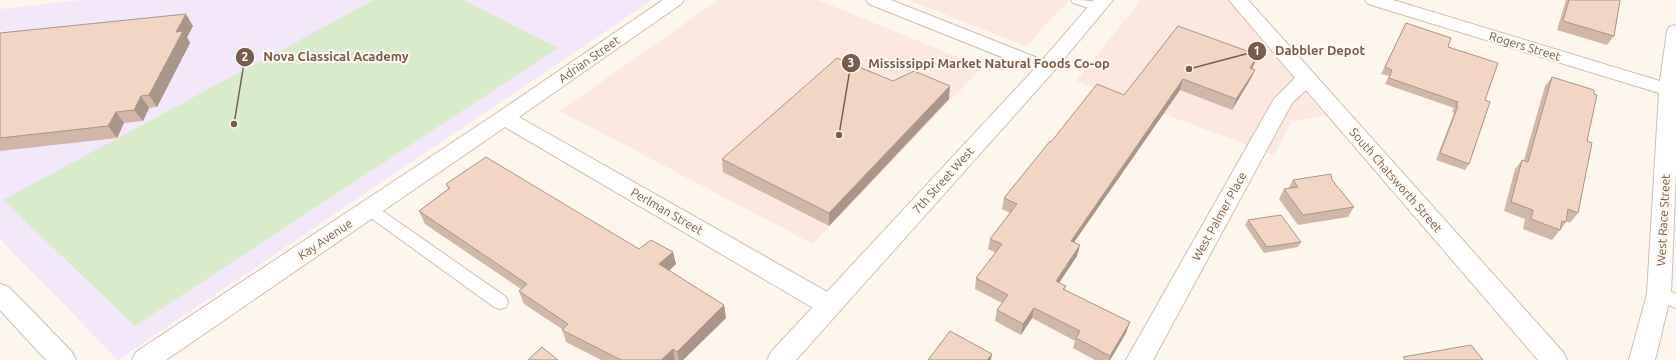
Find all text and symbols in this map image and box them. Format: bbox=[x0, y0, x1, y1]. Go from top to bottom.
street label: Rogers Street bbox=[1488, 29, 1563, 63]
street label: Adrian Street bbox=[556, 33, 622, 85]
callout: Dabbler Depot bbox=[1247, 38, 1373, 63]
text: Dabbler Depot bbox=[1275, 43, 1365, 57]
callout: Nova Classical Academy bbox=[235, 44, 417, 69]
text: 1 bbox=[1254, 44, 1260, 57]
text: Nova Classical Academy bbox=[263, 49, 409, 63]
text: 2 bbox=[242, 50, 249, 63]
callout: Mississippi Market Natural Foods Co-op bbox=[841, 51, 1118, 76]
text: 3 bbox=[848, 56, 854, 69]
text: Mississippi Market Natural Foods Co-op bbox=[868, 56, 1110, 70]
street label: South Chatsworth Street bbox=[1347, 125, 1445, 235]
street label: 7th Street West bbox=[910, 144, 976, 216]
street label: West Palmer Place bbox=[1189, 169, 1249, 263]
street label: West Race Street bbox=[1654, 173, 1672, 266]
street label: Perlman Street bbox=[629, 185, 706, 237]
street label: Kay Avenue bbox=[295, 216, 355, 262]

